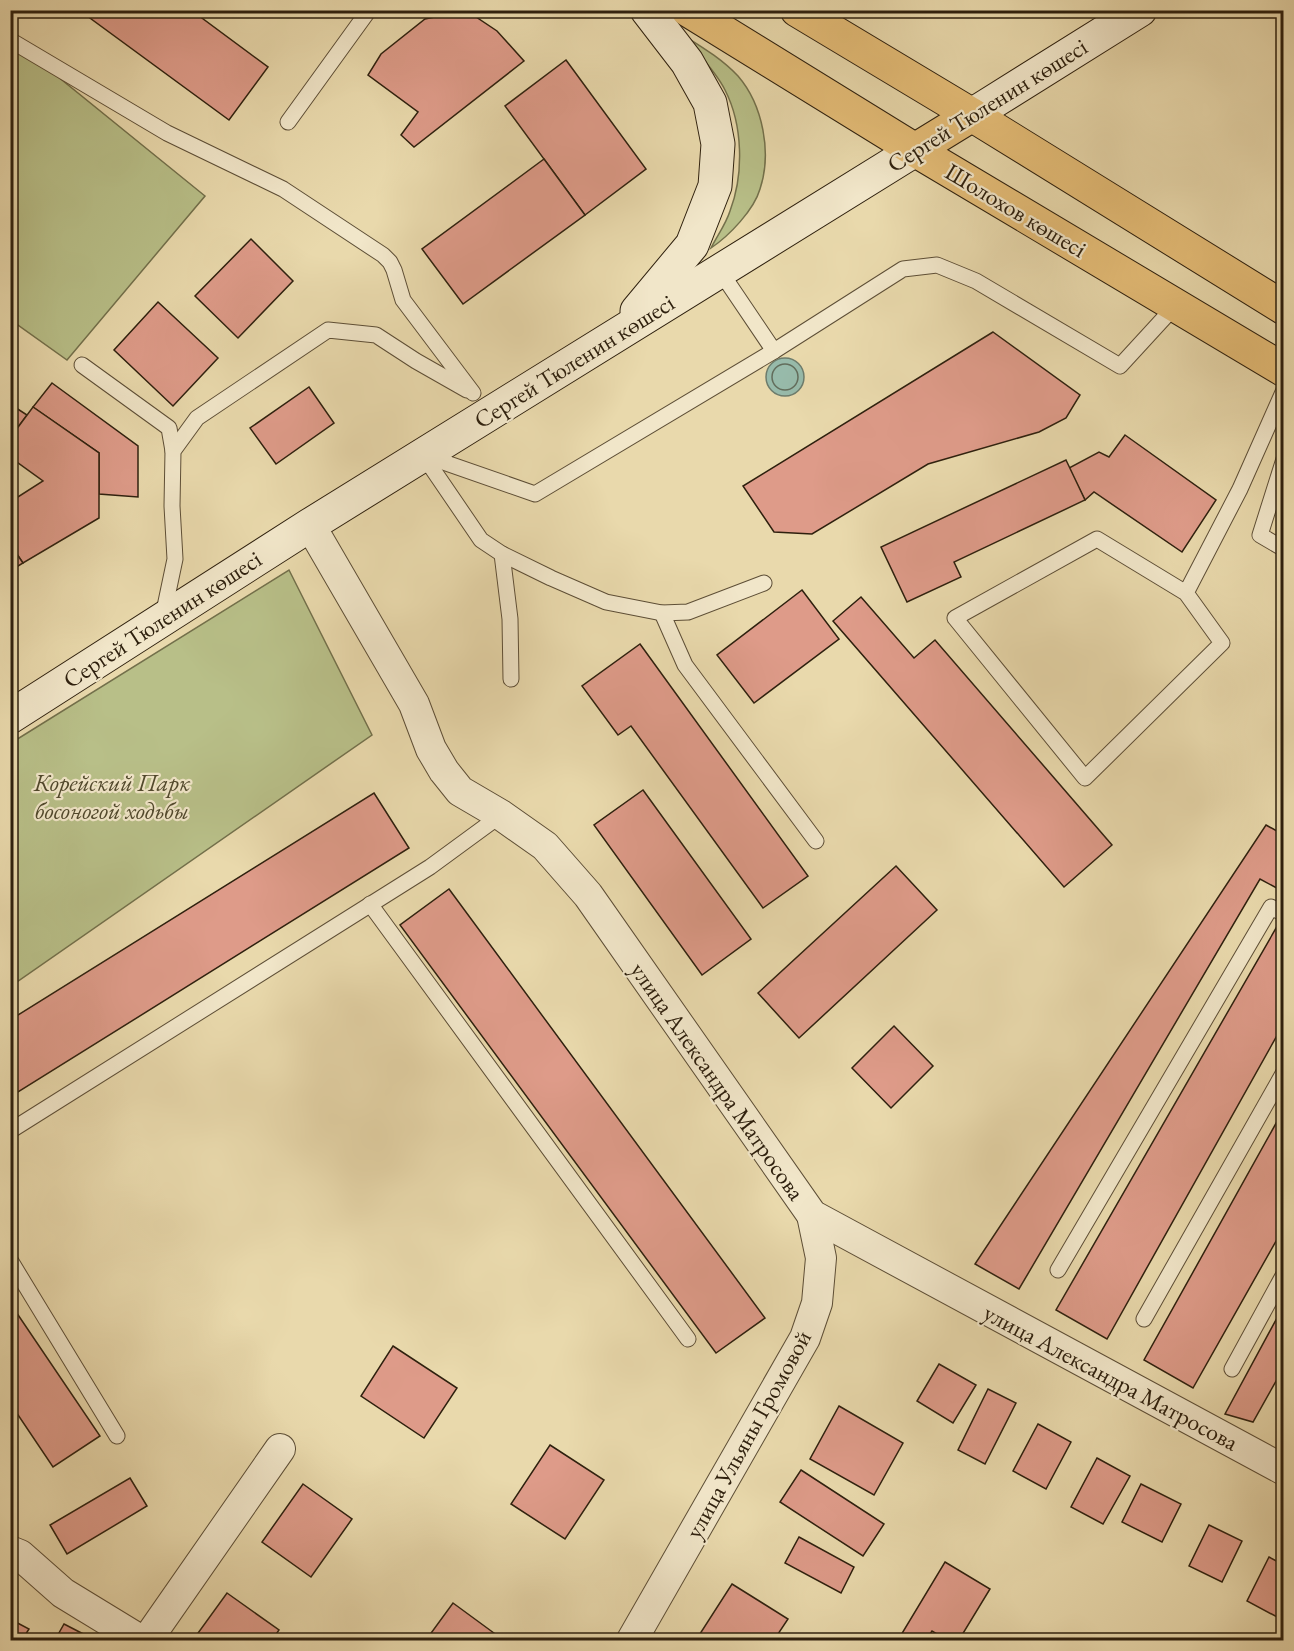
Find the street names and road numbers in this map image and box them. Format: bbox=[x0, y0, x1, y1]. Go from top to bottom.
street label: Сергей Тюленин көшесі bbox=[881, 31, 1093, 179]
street label: Шолохов көшесі bbox=[940, 156, 1092, 264]
street label: Сергей Тюленин көшесі bbox=[468, 287, 680, 435]
street label: Сергей Тюленин көшесі bbox=[57, 543, 267, 695]
street label: улица Александра Матросова bbox=[624, 956, 812, 1207]
street label: улица Александра Матросова bbox=[978, 1297, 1244, 1458]
street label: улица Ульяны Громовой bbox=[678, 1324, 818, 1544]

